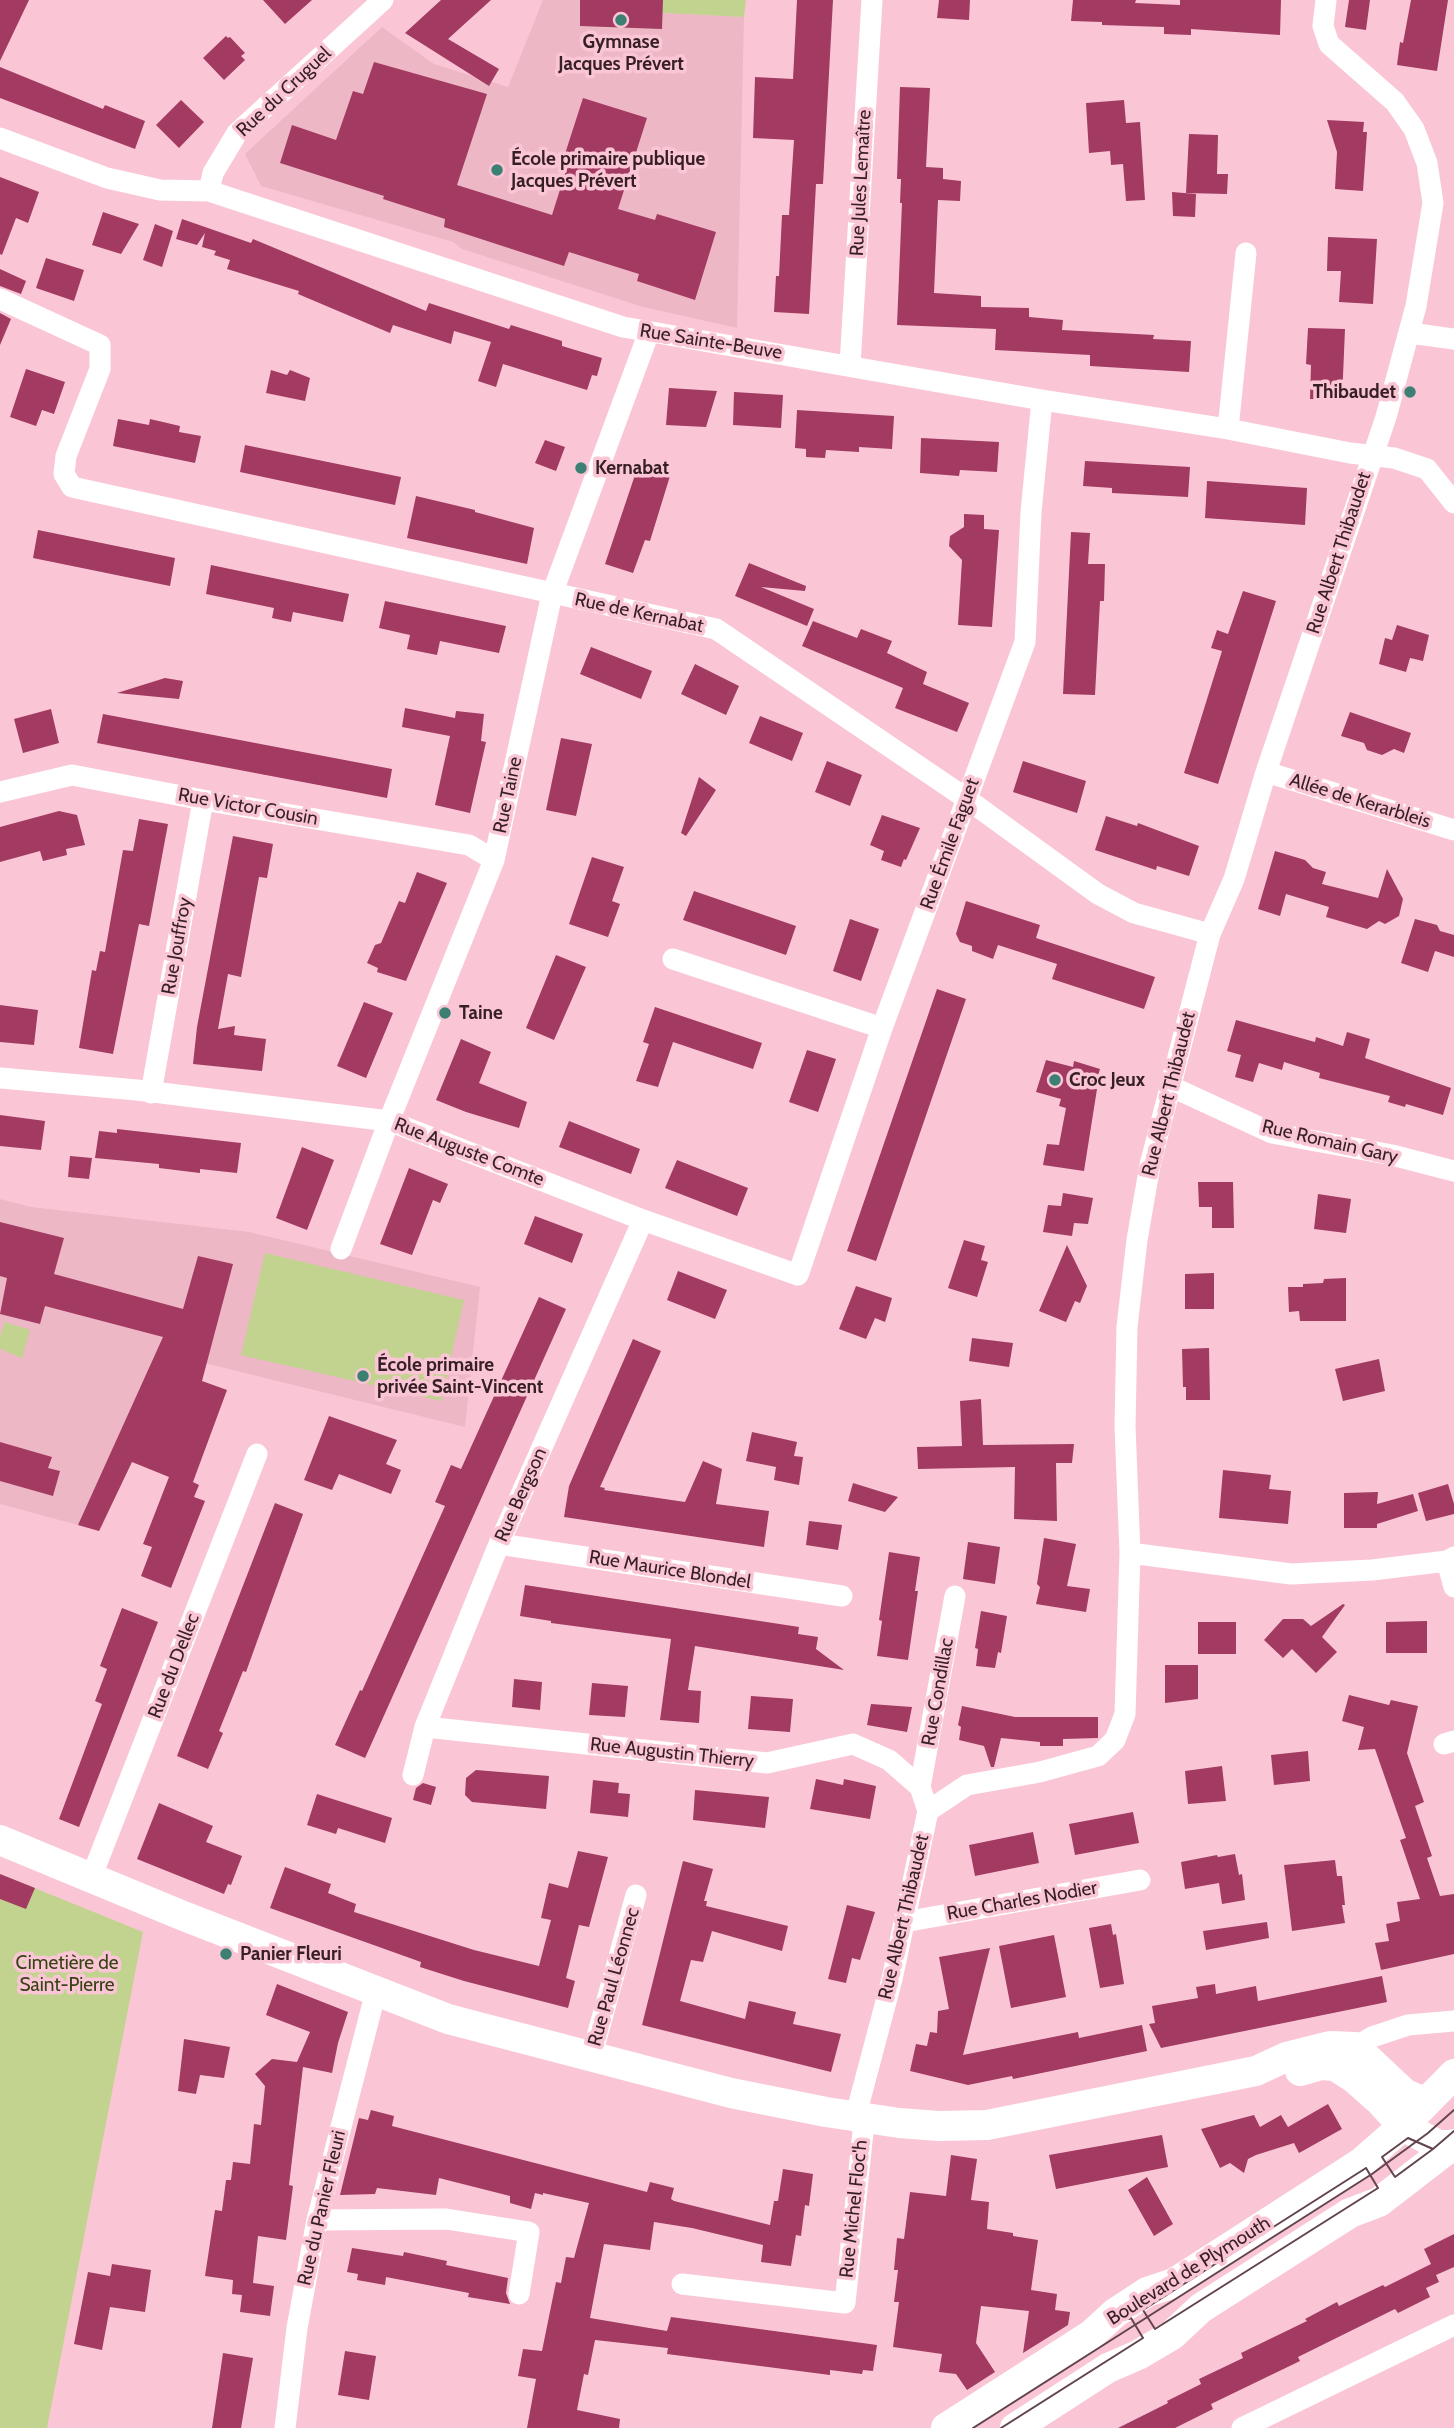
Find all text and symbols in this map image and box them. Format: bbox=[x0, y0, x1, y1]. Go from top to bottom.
marker: Gymnase Jacques Prévert bbox=[613, 12, 629, 28]
place label: Gymnase Jacques Prévert bbox=[558, 31, 684, 75]
street label: Rue du Cruguel bbox=[232, 42, 336, 142]
street label: Rue Jules Lemaître bbox=[846, 109, 876, 257]
place label: École primaire publique Jacques Prévert bbox=[511, 148, 705, 192]
marker: École primaire publique Jacques Prévert bbox=[489, 162, 505, 178]
street label: Rue Sainte-Beuve bbox=[638, 319, 784, 365]
place label: Thibaudet bbox=[1313, 381, 1396, 403]
marker: Thibaudet bbox=[1402, 384, 1418, 400]
place label: Kernabat bbox=[595, 457, 669, 479]
marker: Kernabat bbox=[573, 460, 589, 476]
street label: Rue Albert Thibaudet bbox=[1302, 469, 1376, 637]
street label: Rue de Kernabat bbox=[572, 588, 706, 638]
street label: Rue Taine bbox=[489, 755, 527, 835]
street label: Allée de Kerarbleis bbox=[1287, 769, 1433, 833]
street label: Rue Émile Faguet bbox=[916, 775, 984, 913]
street label: Rue Victor Cousin bbox=[176, 783, 320, 831]
street label: Rue Jouffroy bbox=[157, 896, 197, 996]
place label: Taine bbox=[459, 1002, 503, 1024]
marker: Taine bbox=[437, 1005, 453, 1021]
street label: Rue Albert Thibaudet bbox=[1138, 1009, 1200, 1179]
place label: Croc Jeux bbox=[1069, 1069, 1145, 1091]
marker: Croc Jeux bbox=[1047, 1072, 1063, 1088]
street label: Rue Auguste Comte bbox=[391, 1113, 547, 1191]
street label: Rue Romain Gary bbox=[1260, 1115, 1400, 1169]
place label: École primaire privée Saint-Vincent bbox=[377, 1354, 543, 1398]
marker: École primaire privée Saint-Vincent bbox=[355, 1368, 371, 1384]
street label: Rue Bergson bbox=[490, 1444, 552, 1546]
street label: Rue Maurice Blondel bbox=[587, 1546, 753, 1594]
street label: Rue du Dellec bbox=[144, 1610, 204, 1722]
street label: Rue Condillac bbox=[917, 1636, 959, 1748]
street label: Rue Augustin Thierry bbox=[589, 1733, 755, 1773]
street label: Rue Albert Thibaudet bbox=[874, 1832, 934, 2002]
street label: Rue Charles Nodier bbox=[945, 1877, 1099, 1925]
street label: Rue Paul Léonnec bbox=[583, 1905, 645, 2049]
place label: Panier Fleuri bbox=[240, 1943, 342, 1965]
marker: Panier Fleuri bbox=[218, 1946, 234, 1962]
park label: Cimetière de Saint-Pierre bbox=[16, 1952, 118, 1996]
street label: Rue du Panier Fleuri bbox=[293, 2128, 351, 2288]
street label: Rue Michel Floc'h bbox=[835, 2139, 873, 2279]
street label: Boulevard de Plymouth bbox=[1103, 2212, 1275, 2330]

